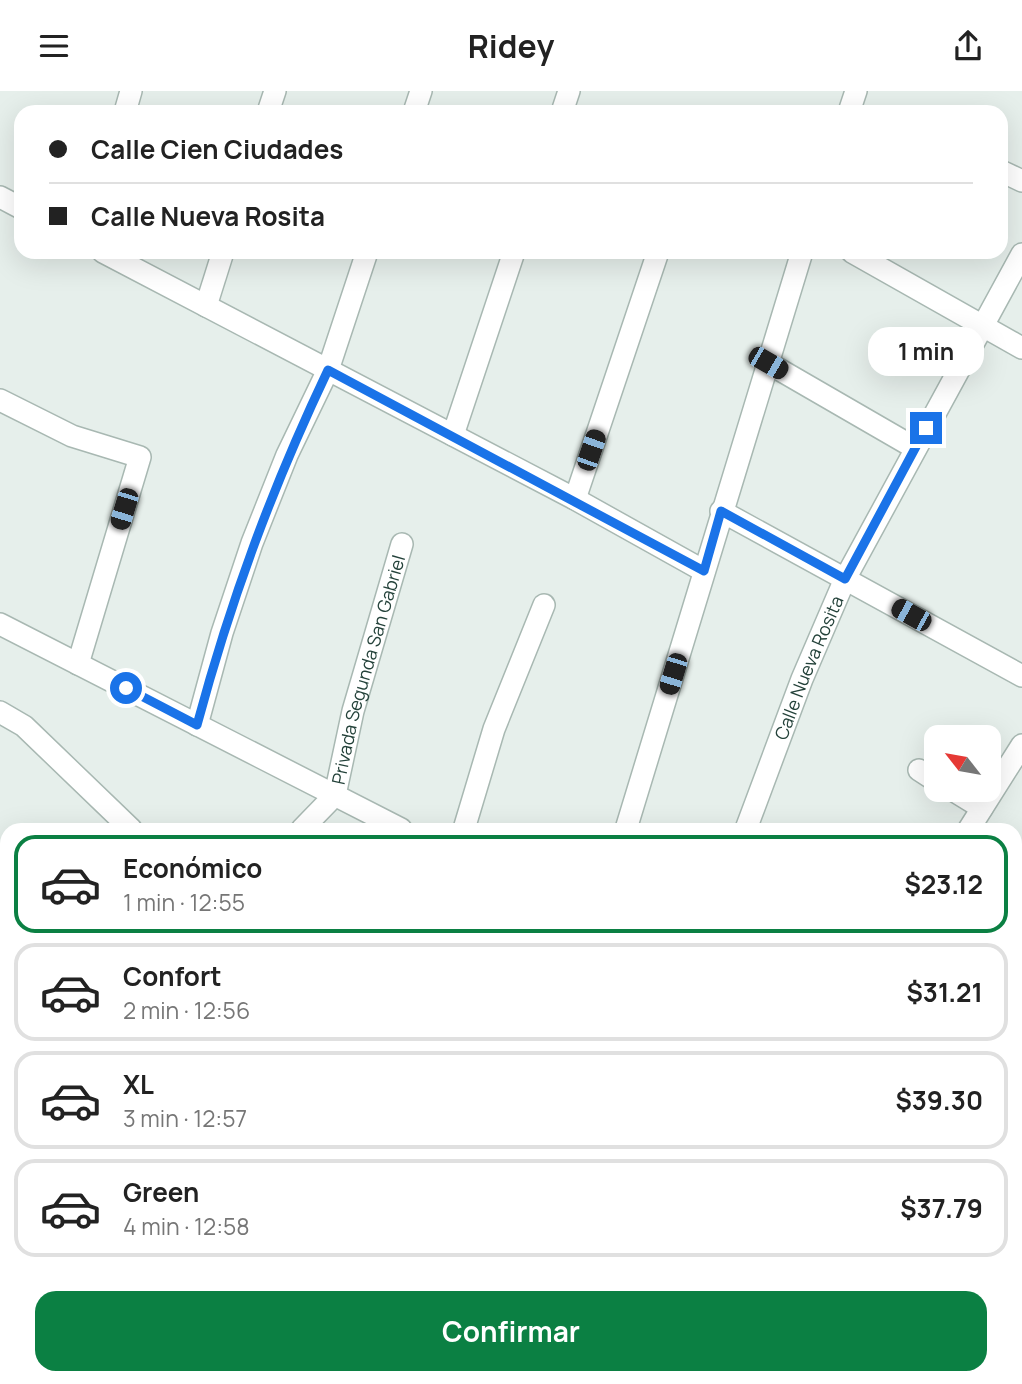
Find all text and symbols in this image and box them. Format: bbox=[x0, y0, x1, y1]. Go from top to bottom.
text: Ridey bbox=[468, 24, 554, 68]
icon: menu bbox=[35, 27, 73, 65]
icon: share bbox=[949, 27, 987, 65]
text: Calle Cien Ciudades bbox=[91, 131, 343, 167]
text: Calle Nueva Rosita bbox=[91, 198, 325, 234]
callout: 1 min bbox=[868, 327, 984, 375]
text: 1 min bbox=[898, 335, 954, 367]
car bbox=[745, 343, 792, 383]
route end bbox=[910, 412, 942, 444]
car bbox=[575, 427, 608, 473]
car bbox=[108, 486, 141, 532]
street label: Privada Segunda San Gabriel bbox=[326, 552, 410, 786]
street label: Calle Nueva Rosita bbox=[768, 592, 848, 743]
car bbox=[888, 596, 935, 634]
car bbox=[657, 651, 690, 697]
route start bbox=[110, 672, 142, 704]
north arrow bbox=[924, 725, 1001, 801]
map controls bbox=[924, 725, 1001, 802]
text: Económico bbox=[123, 850, 262, 886]
icon: car bbox=[39, 853, 102, 916]
text: $23.12 bbox=[904, 866, 983, 902]
text: 1 min · 12:55 bbox=[123, 886, 245, 918]
text: Confort bbox=[123, 958, 222, 994]
icon: car bbox=[39, 961, 102, 1024]
text: $31.21 bbox=[906, 974, 983, 1010]
text: 2 min · 12:56 bbox=[123, 994, 250, 1026]
text: XL bbox=[123, 1066, 154, 1102]
icon: car bbox=[39, 1069, 102, 1132]
text: $39.30 bbox=[895, 1082, 983, 1118]
text: 3 min · 12:57 bbox=[123, 1102, 247, 1134]
text: Green bbox=[123, 1174, 199, 1210]
icon: car bbox=[39, 1177, 102, 1240]
text: $37.79 bbox=[900, 1190, 983, 1226]
text: 4 min · 12:58 bbox=[123, 1210, 250, 1242]
button: Confirmar bbox=[35, 1291, 987, 1371]

